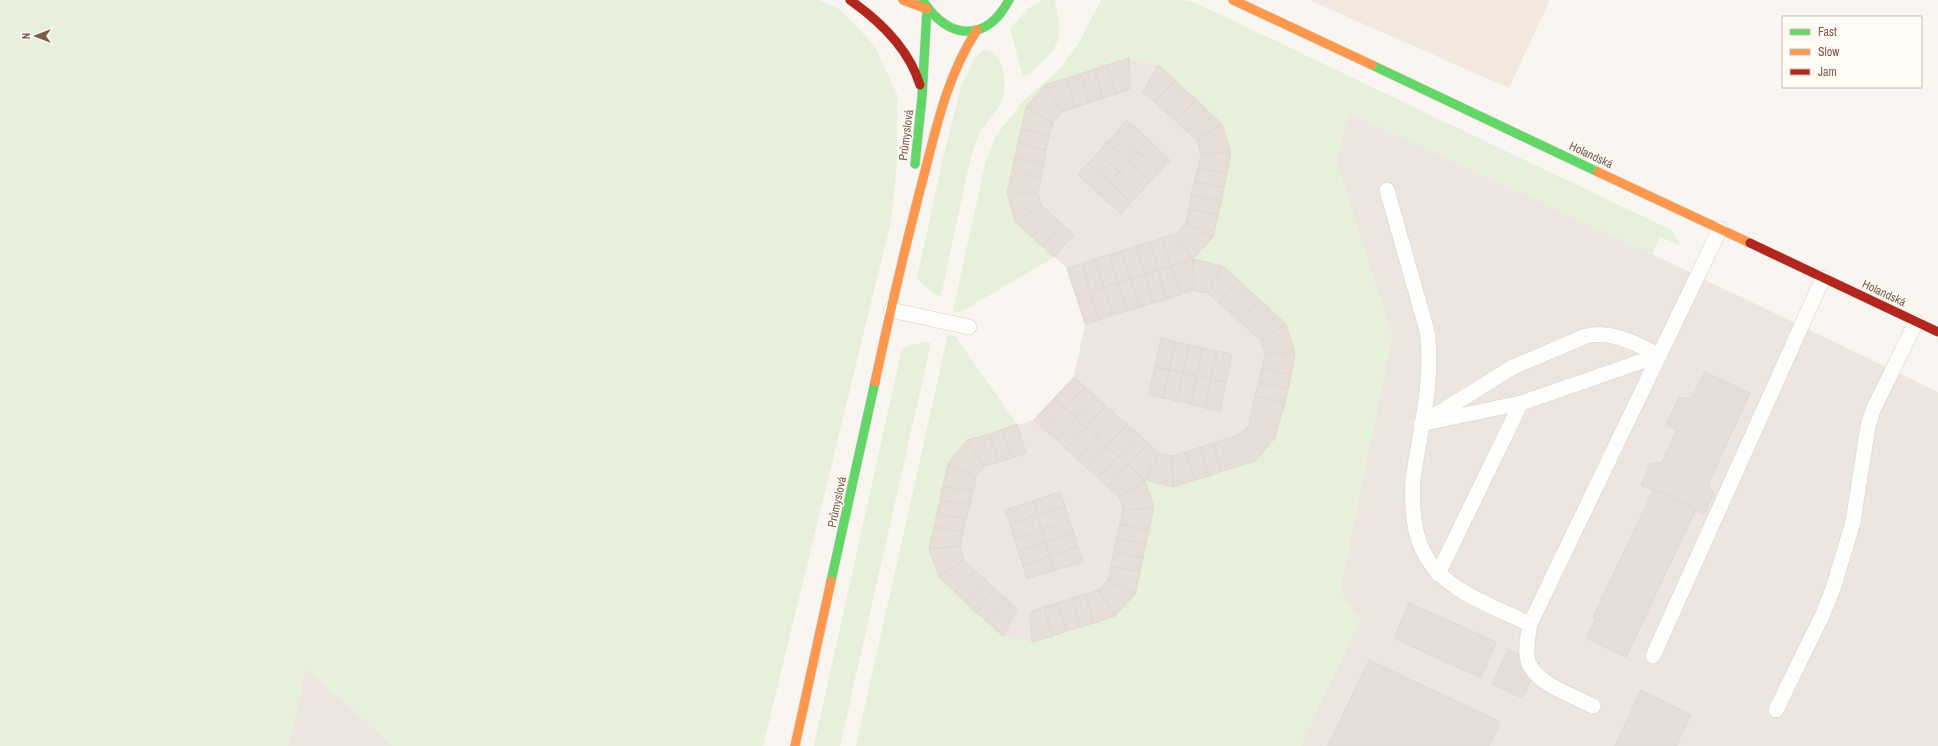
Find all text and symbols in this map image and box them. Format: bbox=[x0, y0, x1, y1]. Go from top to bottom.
north arrow bbox=[16, 16, 56, 56]
legend bbox=[1782, 16, 1922, 88]
text: Fast bbox=[1818, 24, 1837, 40]
text: N bbox=[19, 33, 33, 39]
text: Slow bbox=[1818, 44, 1840, 60]
text: Jam bbox=[1818, 64, 1837, 80]
street label: Průmyslová bbox=[895, 108, 917, 161]
street label: Holandská bbox=[1567, 138, 1616, 172]
street label: Holandská bbox=[1860, 276, 1909, 310]
street label: Průmyslová bbox=[824, 475, 850, 529]

